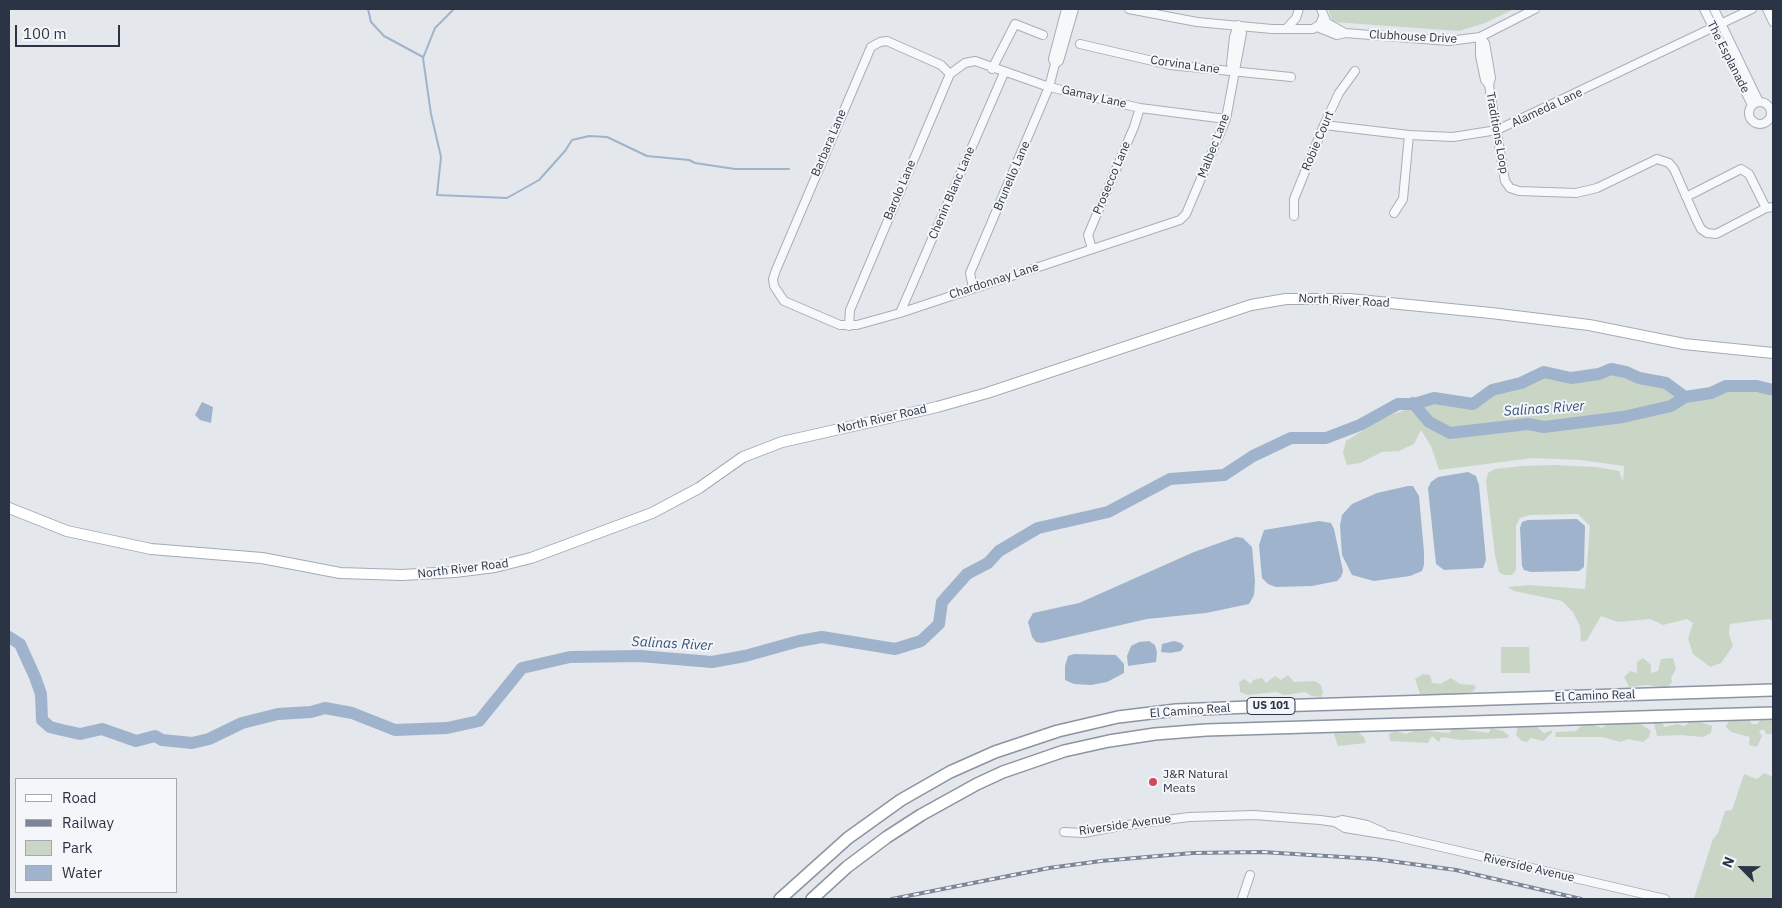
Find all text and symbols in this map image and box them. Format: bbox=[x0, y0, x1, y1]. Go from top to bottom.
scale bar bbox=[18, 15, 122, 47]
street label: The Esplanade bbox=[1704, 18, 1752, 96]
text: 100 m bbox=[23, 24, 67, 43]
street label: Clubhouse Drive bbox=[1369, 28, 1457, 46]
street label: Corvina Lane bbox=[1150, 53, 1220, 77]
street label: Gamay Lane bbox=[1060, 83, 1128, 111]
street label: Alameda Lane bbox=[1509, 85, 1585, 131]
street label: Traditions Loop bbox=[1483, 91, 1511, 175]
street label: Barbara Lane bbox=[808, 107, 850, 179]
street label: Robie Court bbox=[1299, 109, 1337, 173]
street label: Malbec Lane bbox=[1195, 112, 1233, 180]
street label: Brunello Lane bbox=[991, 139, 1033, 213]
street label: Prosecco Lane bbox=[1090, 139, 1134, 217]
street label: Chenin Blanc Lane bbox=[926, 144, 978, 242]
street label: Barolo Lane bbox=[881, 158, 919, 222]
street label: Chardonnay Lane bbox=[947, 260, 1041, 302]
street label: North River Road bbox=[1298, 291, 1390, 311]
water label: Salinas River bbox=[1503, 398, 1585, 420]
street label: North River Road bbox=[836, 402, 928, 436]
street label: North River Road bbox=[417, 556, 509, 582]
water label: Salinas River bbox=[631, 633, 713, 655]
street label: El Camino Real bbox=[1554, 687, 1636, 705]
road number: US 101 bbox=[1247, 698, 1295, 714]
street label: El Camino Real bbox=[1149, 701, 1231, 721]
place label: J&R Natural Meats bbox=[1163, 768, 1228, 796]
marker: J&R Natural Meats bbox=[1147, 776, 1159, 788]
legend bbox=[15, 778, 178, 893]
text: Road bbox=[62, 788, 97, 807]
street label: Riverside Avenue bbox=[1078, 811, 1172, 839]
text: Railway bbox=[62, 813, 114, 832]
text: Park bbox=[62, 838, 92, 857]
north arrow bbox=[1717, 843, 1767, 893]
street label: Riverside Avenue bbox=[1482, 851, 1576, 885]
text: N bbox=[1718, 854, 1738, 870]
text: Water bbox=[62, 863, 102, 882]

